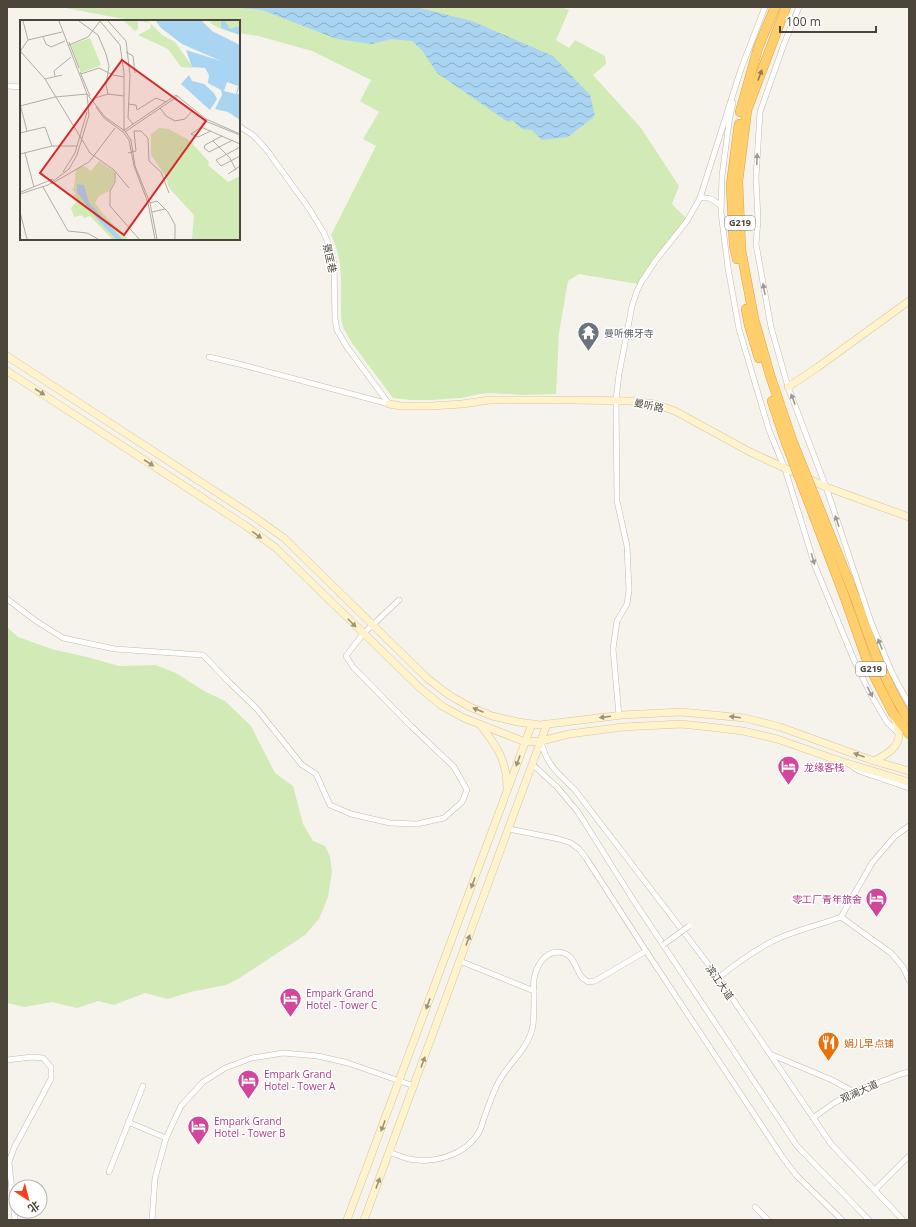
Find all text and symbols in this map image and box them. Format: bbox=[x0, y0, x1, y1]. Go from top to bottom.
scale bar bbox=[780, 8, 876, 34]
text: 100 m bbox=[786, 13, 821, 30]
inset map bbox=[20, 20, 240, 240]
one-way arrow bbox=[757, 68, 763, 80]
one-way arrow bbox=[754, 153, 761, 165]
road number: G219 bbox=[725, 216, 755, 230]
street label: 景匡巷 bbox=[320, 242, 340, 274]
one-way arrow bbox=[760, 283, 766, 295]
temple icon: 曼听佛牙寺 bbox=[575, 320, 601, 353]
place label: 曼听佛牙寺 bbox=[604, 326, 654, 340]
one-way arrow bbox=[34, 389, 46, 396]
one-way arrow bbox=[789, 392, 795, 404]
street label: 曼听路 bbox=[633, 395, 665, 415]
one-way arrow bbox=[144, 459, 154, 467]
one-way arrow bbox=[834, 515, 840, 527]
one-way arrow bbox=[252, 530, 263, 539]
one-way arrow bbox=[810, 554, 816, 566]
one-way arrow bbox=[347, 618, 357, 628]
one-way arrow bbox=[877, 638, 883, 649]
road number: G219 bbox=[856, 662, 886, 676]
one-way arrow bbox=[866, 686, 873, 698]
one-way arrow bbox=[471, 707, 483, 713]
one-way arrow bbox=[599, 714, 611, 720]
one-way arrow bbox=[729, 714, 741, 720]
one-way arrow bbox=[852, 752, 864, 758]
hotel icon: 龙缘客栈 bbox=[775, 754, 801, 787]
one-way arrow bbox=[515, 755, 521, 767]
place label: 龙缘客栈 bbox=[804, 760, 844, 774]
one-way arrow bbox=[470, 877, 476, 889]
hotel icon: 零工厂青年旅舍 bbox=[864, 886, 890, 919]
place label: 零工厂青年旅舍 bbox=[792, 892, 862, 906]
one-way arrow bbox=[465, 933, 471, 945]
street label: 滨江大道 bbox=[703, 962, 737, 1002]
hotel icon: Empark Grand Hotel - Tower C bbox=[278, 986, 304, 1019]
place label: Empark Grand Hotel - Tower C bbox=[306, 986, 377, 1012]
one-way arrow bbox=[425, 999, 431, 1011]
restaurant icon: 娟儿早点铺 bbox=[816, 1030, 842, 1063]
place label: 娟儿早点铺 bbox=[844, 1036, 894, 1050]
one-way arrow bbox=[420, 1055, 426, 1067]
hotel icon: Empark Grand Hotel - Tower A bbox=[235, 1067, 261, 1100]
place label: Empark Grand Hotel - Tower A bbox=[264, 1067, 336, 1093]
street label: 观澜大道 bbox=[838, 1076, 880, 1106]
hotel icon: Empark Grand Hotel - Tower B bbox=[185, 1114, 211, 1147]
place label: Empark Grand Hotel - Tower B bbox=[214, 1114, 286, 1140]
one-way arrow bbox=[379, 1121, 385, 1133]
one-way arrow bbox=[375, 1177, 381, 1189]
north arrow bbox=[8, 1179, 48, 1219]
text: 北 bbox=[25, 1198, 43, 1217]

